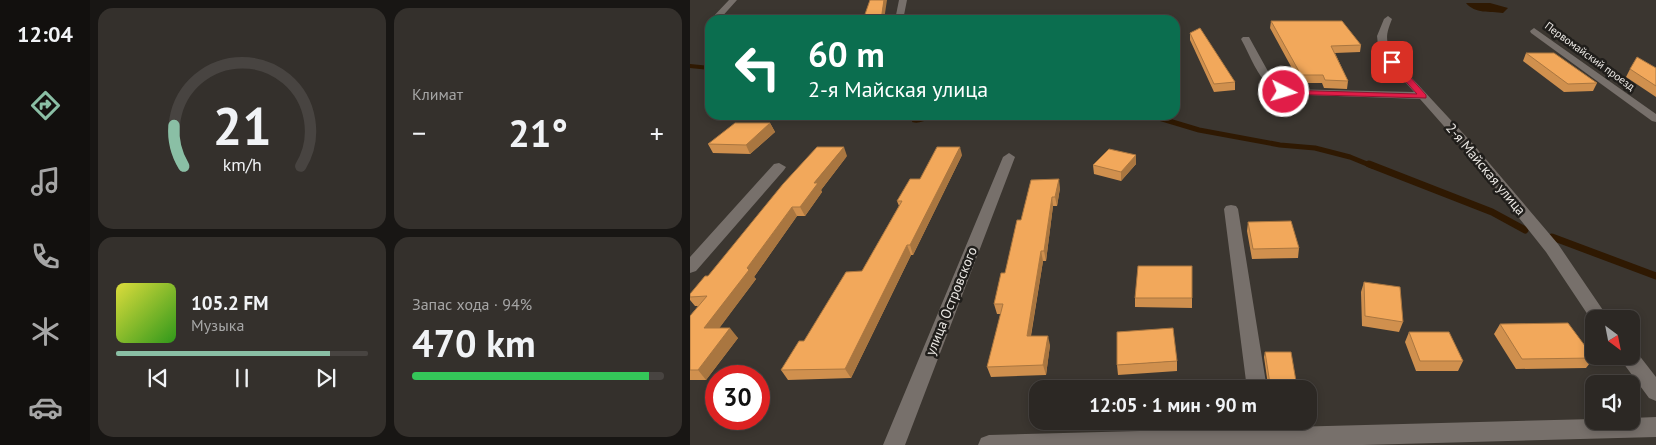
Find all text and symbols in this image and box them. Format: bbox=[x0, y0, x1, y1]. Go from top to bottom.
street label: Первомайский проезд bbox=[1542, 19, 1638, 93]
text: 12:04 bbox=[17, 20, 73, 48]
text: 60 m bbox=[808, 31, 885, 77]
icon: left bbox=[725, 35, 790, 100]
pin bbox=[1371, 41, 1413, 83]
icon: arrive bbox=[1378, 48, 1406, 76]
position arrow bbox=[1257, 65, 1309, 117]
text: 2-я Майская улица bbox=[808, 75, 988, 103]
text: Климат bbox=[412, 84, 463, 104]
icon: directions bbox=[28, 88, 63, 123]
text: 21 bbox=[213, 92, 271, 159]
text: 21° bbox=[508, 108, 568, 157]
text: − bbox=[412, 114, 426, 151]
text: + bbox=[650, 114, 664, 151]
street label: 2-я Майская улица bbox=[1442, 119, 1530, 219]
text: km/h bbox=[222, 153, 262, 176]
icon: music bbox=[28, 164, 63, 199]
icon: phone bbox=[28, 239, 63, 274]
street label: улица Островского bbox=[921, 244, 981, 358]
text: 105.2 FM bbox=[191, 291, 268, 315]
text: Запас хода · 94% bbox=[412, 294, 532, 314]
north arrow bbox=[1585, 310, 1640, 365]
map controls bbox=[1585, 310, 1640, 430]
icon: climate bbox=[28, 314, 63, 349]
text: Музыка bbox=[191, 315, 244, 335]
text: 470 km bbox=[412, 318, 536, 367]
icon: previous bbox=[144, 364, 172, 392]
icon: pause bbox=[228, 364, 256, 392]
icon: next bbox=[312, 364, 340, 392]
speed limit sign: 30 bbox=[705, 365, 770, 430]
button: sound bbox=[1585, 375, 1640, 430]
icon: car bbox=[28, 390, 63, 425]
text: 12:05 · 1 мин · 90 m bbox=[1089, 393, 1257, 417]

